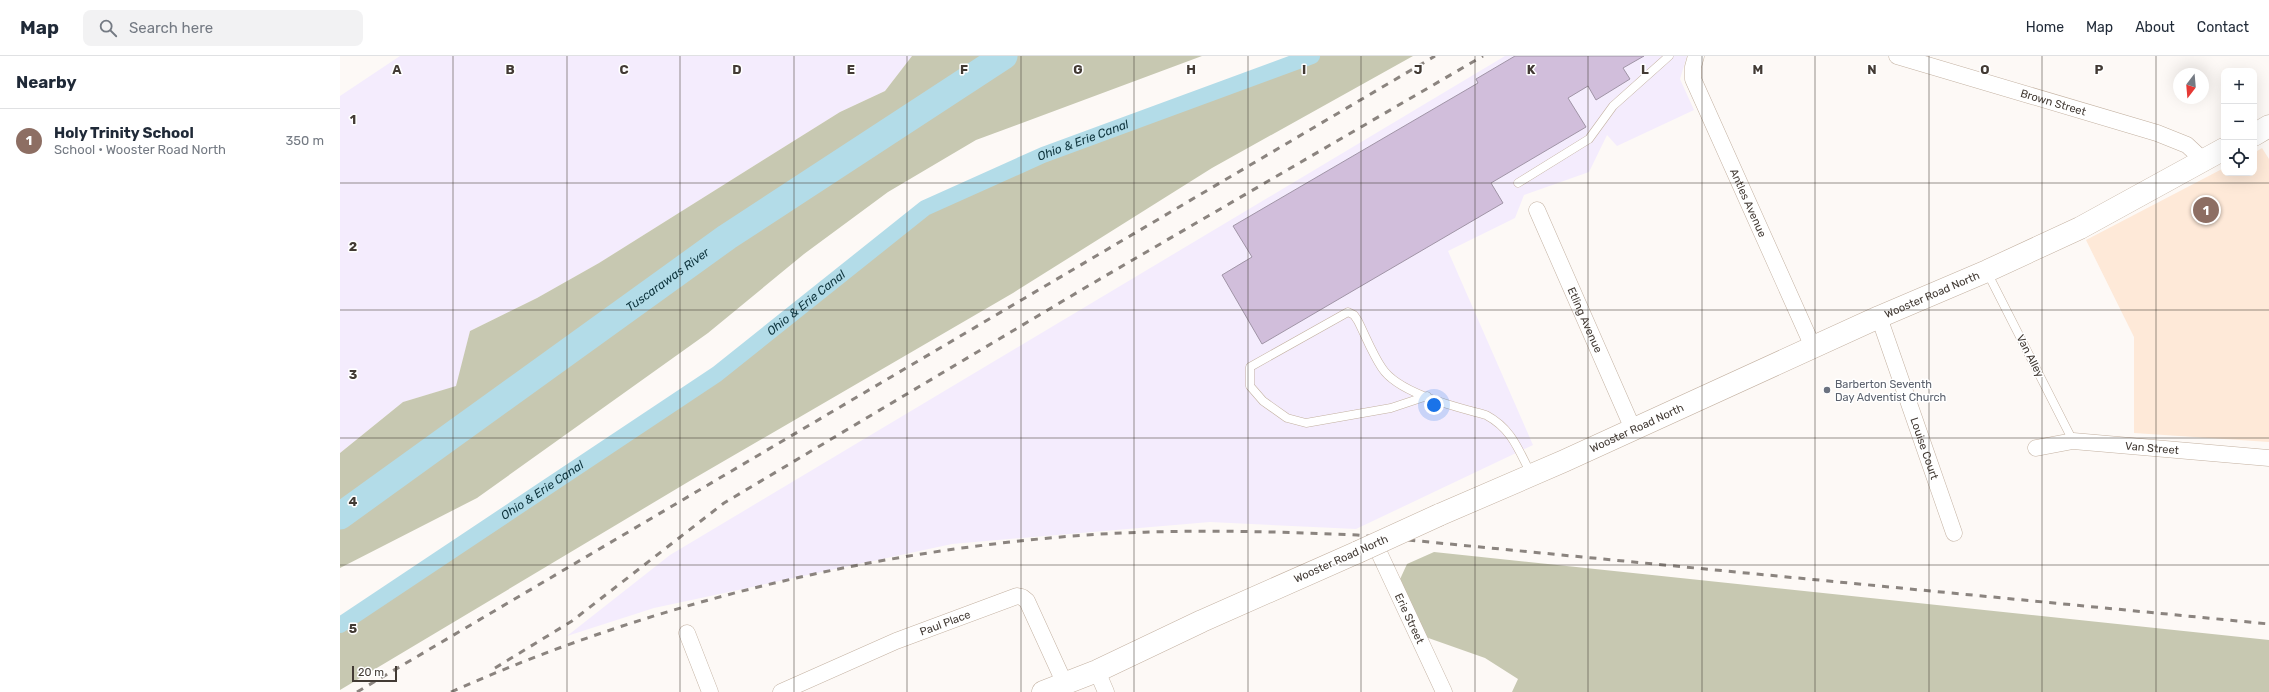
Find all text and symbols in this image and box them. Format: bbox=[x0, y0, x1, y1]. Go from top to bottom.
search box bbox=[83, 10, 363, 46]
text: Map bbox=[20, 16, 59, 39]
icon: search bbox=[97, 17, 119, 39]
text: Search here bbox=[129, 19, 213, 37]
text: Home bbox=[2026, 19, 2064, 36]
text: Map bbox=[2086, 19, 2113, 36]
text: About bbox=[2135, 19, 2175, 36]
text: Contact bbox=[2197, 19, 2249, 36]
text: A bbox=[392, 62, 402, 77]
text: B bbox=[505, 62, 515, 77]
text: C bbox=[619, 62, 629, 77]
text: D bbox=[732, 62, 742, 77]
text: E bbox=[847, 62, 855, 77]
text: F bbox=[960, 62, 968, 77]
text: G bbox=[1073, 62, 1083, 77]
text: H bbox=[1186, 62, 1196, 77]
text: I bbox=[1302, 62, 1306, 77]
text: J bbox=[1414, 62, 1422, 77]
text: K bbox=[1527, 62, 1536, 77]
text: L bbox=[1641, 62, 1649, 77]
text: M bbox=[1753, 62, 1763, 77]
text: N bbox=[1867, 62, 1877, 77]
text: O bbox=[1980, 62, 1990, 77]
text: P bbox=[2095, 62, 2104, 77]
north arrow bbox=[2173, 68, 2209, 104]
map controls bbox=[2221, 68, 2257, 176]
button: + bbox=[2221, 68, 2257, 104]
text: Nearby bbox=[16, 72, 77, 92]
street label: Brown Street bbox=[2019, 86, 2088, 118]
button: − bbox=[2221, 104, 2257, 140]
text: 1 bbox=[350, 112, 356, 127]
water label: Ohio & Erie Canal bbox=[1035, 117, 1132, 164]
text: Holy Trinity School bbox=[54, 124, 194, 142]
text: 1 bbox=[26, 133, 32, 148]
text: 350 m bbox=[285, 133, 324, 148]
button: locate bbox=[2221, 140, 2257, 176]
text: School · Wooster Road North bbox=[54, 142, 226, 157]
street label: Antles Avenue bbox=[1727, 166, 1769, 239]
pin: 1 bbox=[2193, 195, 2219, 225]
text: 2 bbox=[349, 239, 357, 254]
water label: Tuscarawas River bbox=[623, 245, 712, 314]
water label: Ohio & Erie Canal bbox=[764, 267, 849, 338]
street label: Wooster Road North bbox=[1882, 269, 1981, 320]
street label: Etling Avenue bbox=[1565, 285, 1605, 355]
street label: Van Alley bbox=[2014, 332, 2046, 380]
text: 3 bbox=[349, 367, 358, 382]
place label: Barberton Seventh Day Adventist Church bbox=[1835, 378, 1946, 404]
marker: Barberton Seventh Day Adventist Church bbox=[1822, 385, 1832, 395]
your location bbox=[1424, 395, 1444, 415]
street label: Wooster Road North bbox=[1588, 401, 1686, 455]
street label: Louise Court bbox=[1908, 415, 1942, 482]
street label: Van Street bbox=[2125, 439, 2180, 457]
water label: Ohio & Erie Canal bbox=[498, 457, 587, 523]
text: 4 bbox=[349, 494, 358, 509]
street label: Wooster Road North bbox=[1292, 532, 1390, 586]
street label: Erie Street bbox=[1392, 591, 1427, 646]
street label: Paul Place bbox=[918, 607, 972, 638]
text: 5 bbox=[349, 621, 357, 636]
scale bar bbox=[352, 664, 397, 683]
text: 20 m bbox=[358, 666, 384, 679]

